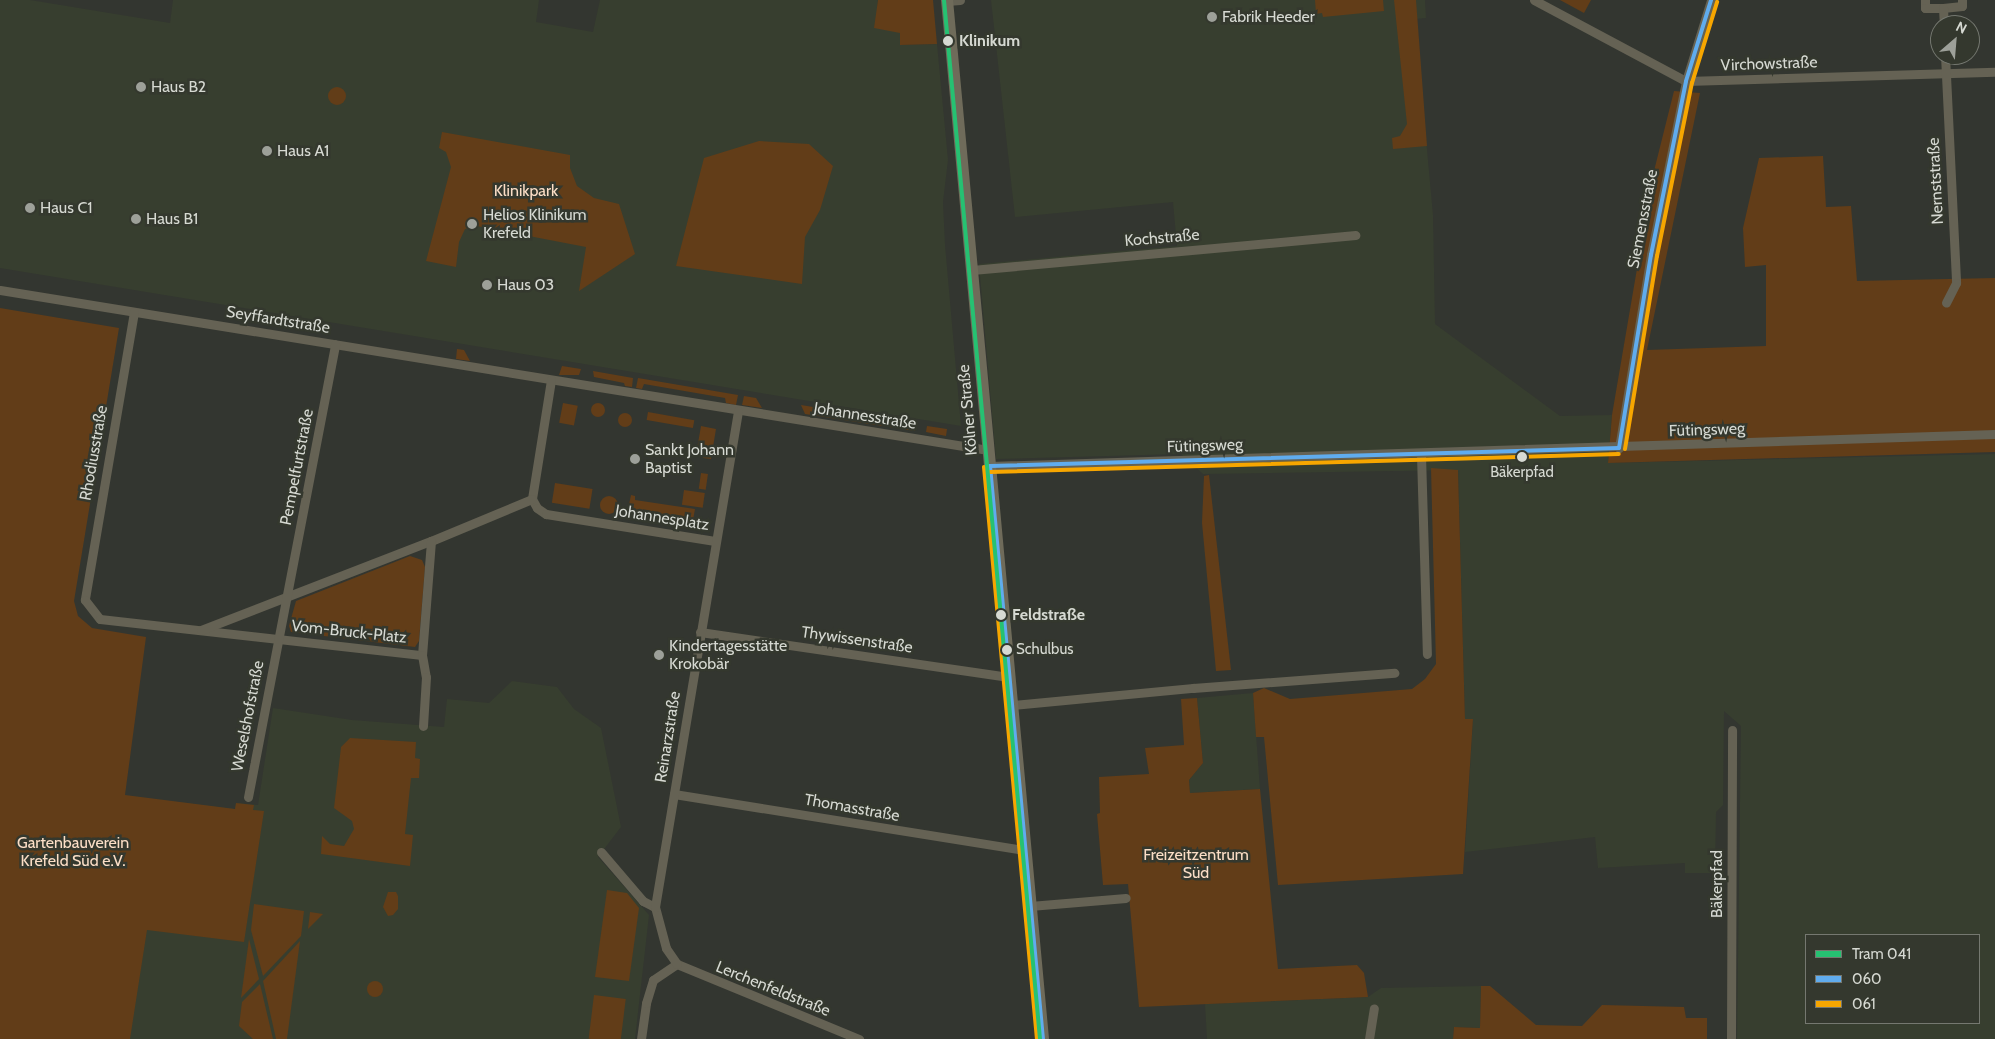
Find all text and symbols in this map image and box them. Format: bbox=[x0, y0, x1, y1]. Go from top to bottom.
place label: Fabrik Heeder bbox=[1222, 7, 1315, 27]
marker: Fabrik Heeder bbox=[1206, 11, 1218, 23]
north arrow bbox=[1930, 15, 1980, 65]
text: N bbox=[1953, 17, 1970, 38]
place label: Klinikum bbox=[959, 31, 1020, 51]
marker: Klinikum bbox=[941, 34, 955, 48]
street label: Virchowstraße bbox=[1720, 53, 1818, 75]
place label: Haus B2 bbox=[151, 77, 206, 97]
marker: Haus B2 bbox=[135, 81, 147, 93]
street label: Nernststraße bbox=[1924, 137, 1948, 225]
place label: Haus A1 bbox=[277, 141, 329, 161]
marker: Haus A1 bbox=[261, 145, 273, 157]
street label: Siemensstraße bbox=[1624, 168, 1662, 270]
park label: Klinikpark bbox=[494, 181, 558, 201]
place label: Haus C1 bbox=[40, 198, 92, 218]
marker: Haus C1 bbox=[24, 202, 36, 214]
place label: Helios Klinikum Krefeld bbox=[483, 205, 587, 243]
place label: Haus B1 bbox=[146, 209, 198, 229]
marker: Haus B1 bbox=[130, 213, 142, 225]
marker: Helios Klinikum Krefeld bbox=[465, 217, 479, 231]
street label: Kochstraße bbox=[1124, 225, 1200, 251]
place label: Haus 03 bbox=[497, 275, 554, 295]
marker: Haus 03 bbox=[481, 279, 493, 291]
street label: Seyffardtstraße bbox=[225, 302, 331, 338]
street label: Kölner Straße bbox=[954, 364, 982, 456]
street label: Johannesstraße bbox=[812, 398, 918, 434]
street label: Rhodiusstraße bbox=[76, 404, 112, 502]
street label: Pempelfurtstraße bbox=[276, 407, 318, 527]
street label: Fütingsweg bbox=[1669, 419, 1745, 441]
street label: Fütingsweg bbox=[1167, 435, 1243, 457]
place label: Sankt Johann Baptist bbox=[645, 440, 734, 478]
marker: Bäkerpfad bbox=[1517, 452, 1527, 462]
marker: Sankt Johann Baptist bbox=[629, 453, 641, 465]
place label: Bäkerpfad bbox=[1490, 464, 1554, 482]
street label: Johannesplatz bbox=[614, 501, 710, 535]
place label: Feldstraße bbox=[1012, 605, 1085, 625]
marker: Feldstraße bbox=[994, 608, 1008, 622]
street label: Vom-Bruck-Platz bbox=[291, 616, 407, 648]
street label: Thywissenstraße bbox=[800, 623, 914, 657]
place label: Kindertagesstätte Krokobär bbox=[669, 636, 787, 674]
place label: Schulbus bbox=[1016, 641, 1073, 659]
marker: Schulbus bbox=[1002, 645, 1012, 655]
marker: Kindertagesstätte Krokobär bbox=[653, 649, 665, 661]
street label: Weselshofstraße bbox=[228, 659, 268, 773]
street label: Reinarzstraße bbox=[651, 690, 685, 784]
street label: Thomasstraße bbox=[803, 790, 901, 826]
park label: Gartenbauverein Krefeld Süd e.V. bbox=[17, 833, 129, 871]
park label: Freizeitzentrum Süd bbox=[1143, 845, 1249, 883]
street label: Bäkerpfad bbox=[1707, 850, 1727, 918]
legend bbox=[1805, 934, 1980, 1024]
text: Tram 041 bbox=[1852, 945, 1911, 963]
street label: Lerchenfeldstraße bbox=[713, 957, 833, 1021]
text: 060 bbox=[1852, 970, 1881, 988]
text: 061 bbox=[1852, 995, 1876, 1013]

